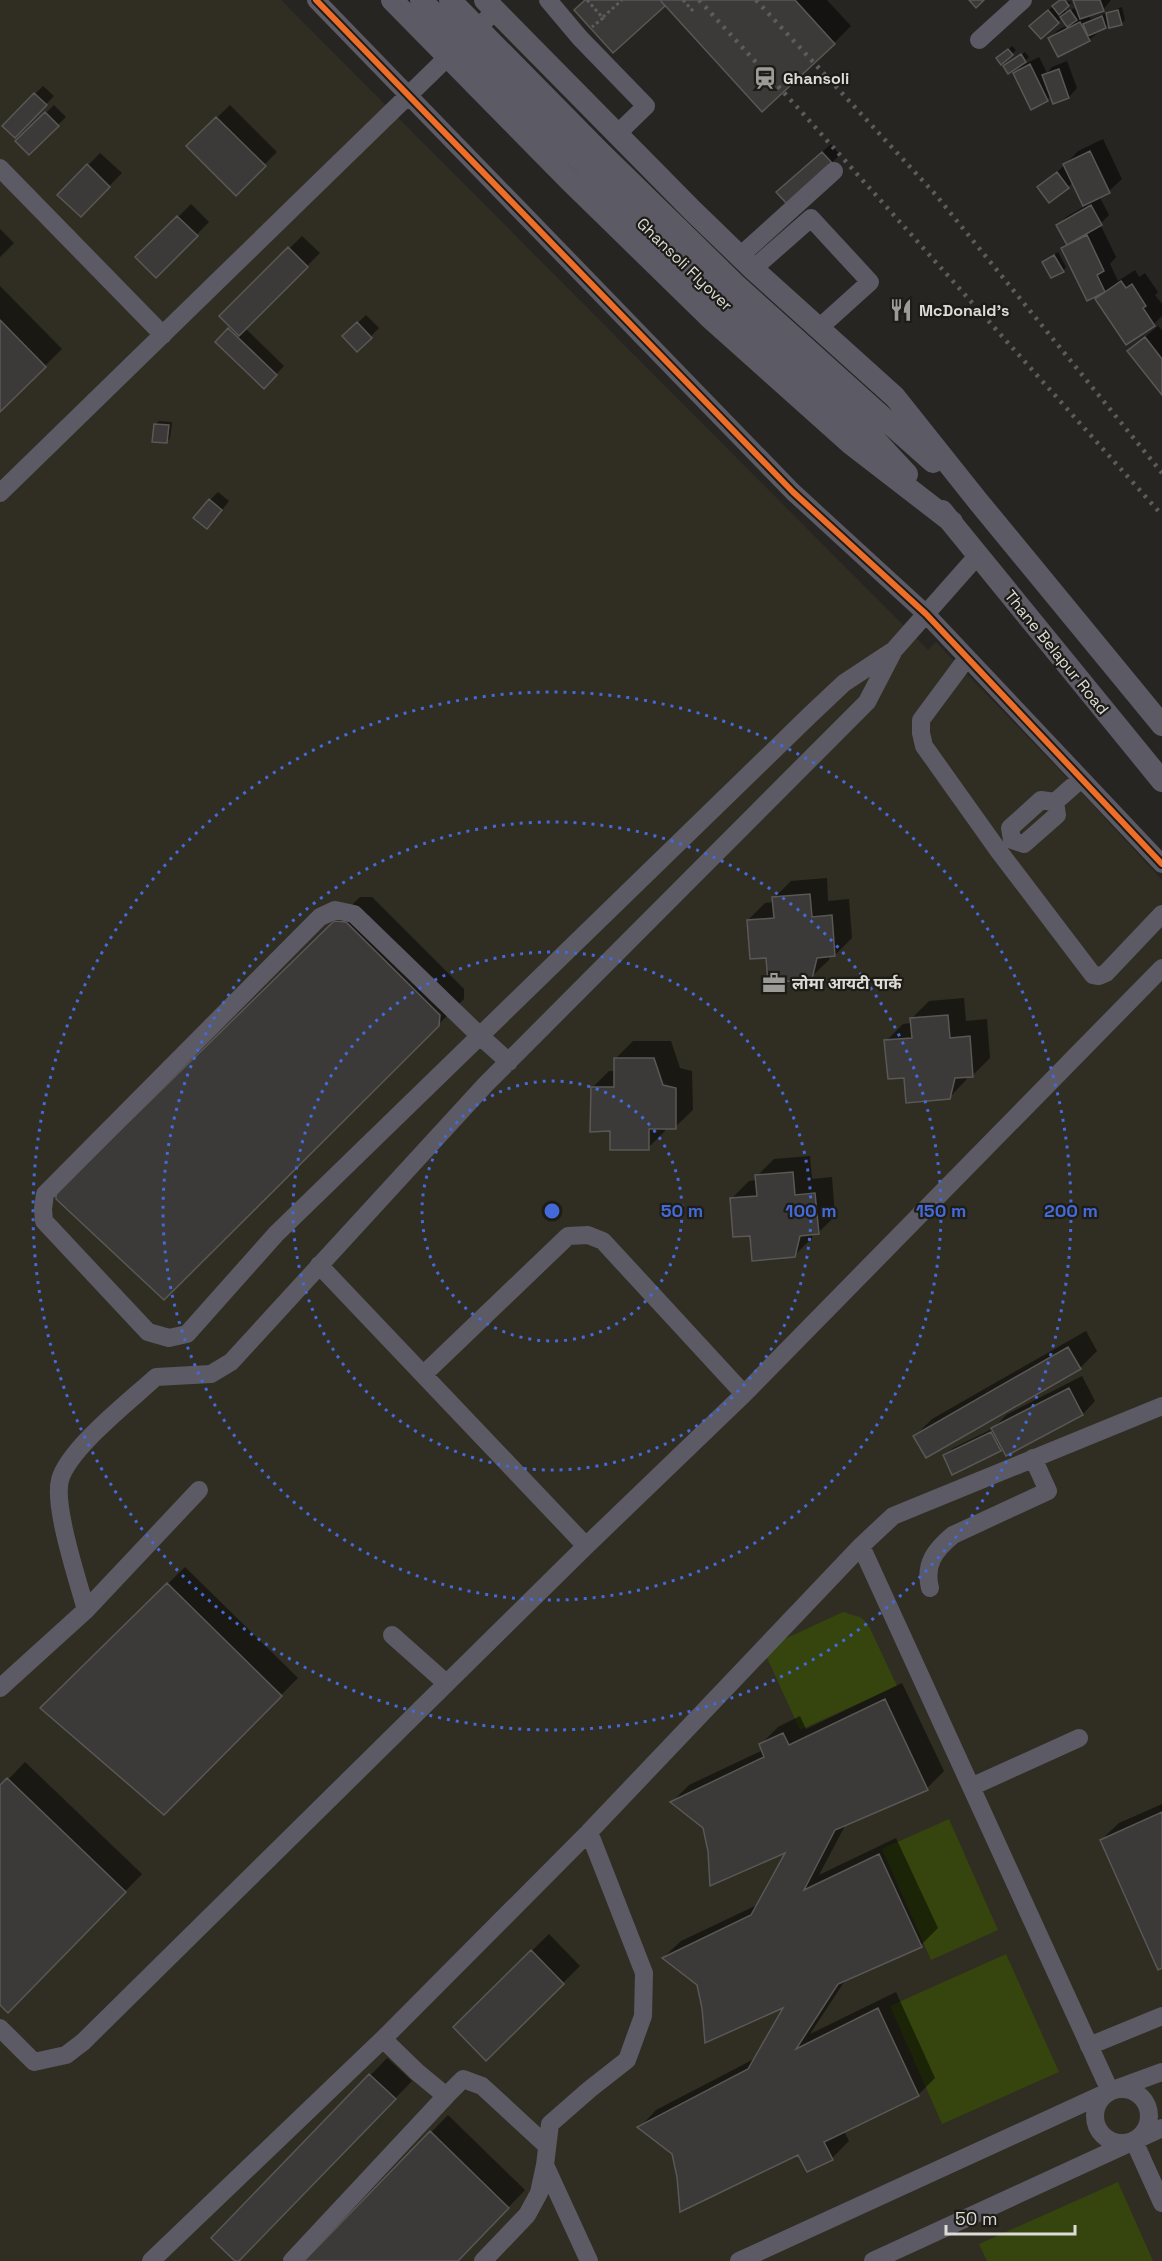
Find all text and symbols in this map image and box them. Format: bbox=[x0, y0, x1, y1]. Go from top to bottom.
station icon: Ghansoli bbox=[752, 65, 778, 91]
place label: Ghansoli bbox=[783, 68, 849, 89]
street label: Ghansoli Flyover bbox=[632, 213, 737, 315]
restaurant icon: McDonald's bbox=[888, 297, 914, 323]
place label: McDonald's bbox=[919, 300, 1009, 321]
street label: Thane Belapur Road bbox=[1000, 586, 1113, 719]
office icon: लोमा आयटी पार्क bbox=[761, 970, 787, 996]
place label: लोमा आयटी पार्क bbox=[792, 973, 902, 994]
text: 50 m bbox=[661, 1199, 703, 1222]
text: 100 m bbox=[785, 1199, 837, 1222]
text: 150 m bbox=[916, 1199, 966, 1222]
text: 200 m bbox=[1044, 1199, 1098, 1222]
centre of rings bbox=[542, 1201, 562, 1221]
scale bar bbox=[946, 2198, 1075, 2236]
text: 50 m bbox=[955, 2207, 997, 2230]

